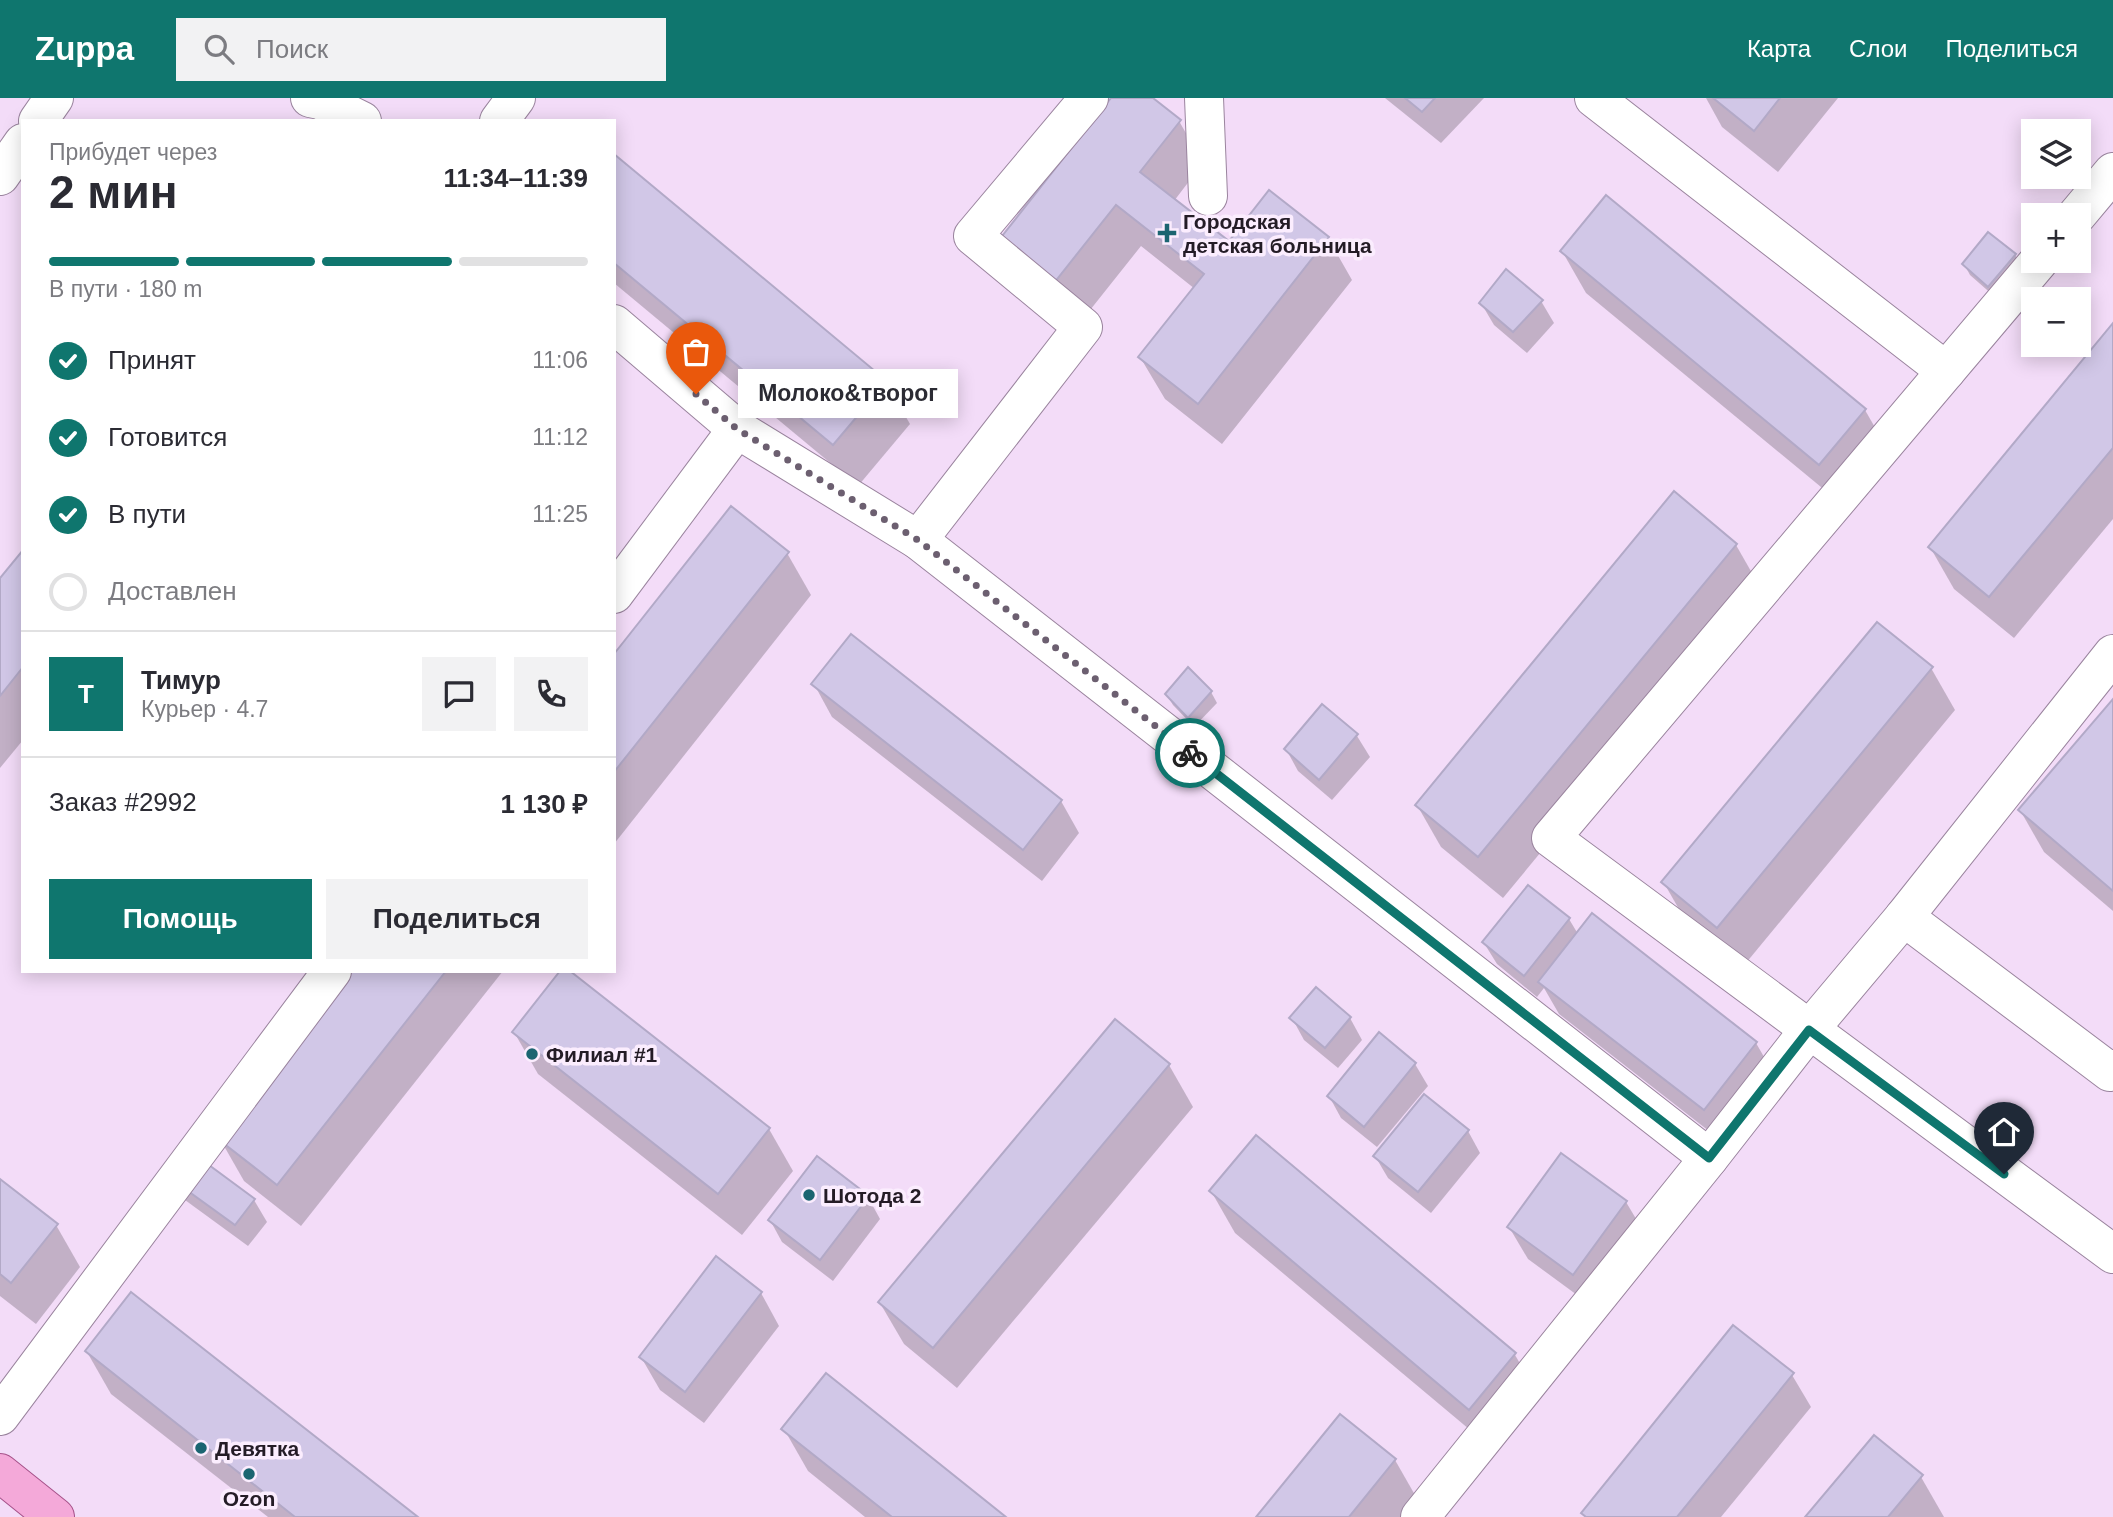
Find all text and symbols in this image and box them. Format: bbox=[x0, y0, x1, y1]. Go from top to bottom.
search box bbox=[176, 18, 666, 81]
text: Zuppa bbox=[35, 30, 134, 67]
icon: search bbox=[200, 30, 238, 68]
text: Поиск bbox=[256, 34, 328, 64]
text: Карта bbox=[1747, 35, 1811, 62]
text: Слои bbox=[1849, 35, 1907, 62]
text: Поделиться bbox=[1945, 35, 2078, 62]
map controls bbox=[2021, 119, 2091, 357]
button: layers bbox=[2021, 119, 2091, 189]
text: Прибудет через bbox=[49, 139, 217, 165]
text: 11:34–11:39 bbox=[443, 163, 588, 193]
text: 2 мин bbox=[49, 166, 177, 218]
button: + bbox=[2021, 203, 2091, 273]
place label: Городская детская больница bbox=[1183, 210, 1372, 257]
marker: Городская детская больница bbox=[1157, 223, 1177, 243]
text: В пути · 180 m bbox=[49, 276, 202, 302]
button: − bbox=[2021, 287, 2091, 357]
pin bbox=[666, 322, 726, 394]
icon: bag bbox=[677, 333, 715, 371]
icon: check bbox=[49, 342, 87, 380]
text: Принят bbox=[108, 345, 196, 375]
text: 11:06 bbox=[532, 347, 588, 373]
callout: Молоко&творог bbox=[738, 370, 959, 418]
text: Молоко&творог bbox=[758, 380, 938, 406]
icon: check bbox=[49, 419, 87, 457]
text: Готовится bbox=[108, 422, 227, 452]
text: 11:12 bbox=[532, 424, 588, 450]
icon: check bbox=[49, 496, 87, 534]
text: В пути bbox=[108, 499, 186, 529]
text: 11:25 bbox=[532, 501, 588, 527]
text: Доставлен bbox=[108, 576, 237, 606]
button: chat bbox=[422, 657, 496, 731]
button: phone bbox=[514, 657, 588, 731]
text: Тимур bbox=[141, 665, 221, 695]
text: Т bbox=[78, 679, 94, 709]
text: Курьер · 4.7 bbox=[141, 696, 268, 722]
courier bbox=[1155, 718, 1225, 788]
icon: bike bbox=[1171, 734, 1209, 772]
text: Заказ #2992 bbox=[49, 787, 197, 817]
text: 1 130 ₽ bbox=[501, 789, 588, 819]
button: Помощь bbox=[49, 879, 312, 959]
button: Поделиться bbox=[326, 879, 588, 959]
place label: Филиал #1 bbox=[546, 1043, 658, 1066]
marker: Филиал #1 bbox=[524, 1046, 540, 1062]
pin bbox=[1974, 1102, 2034, 1174]
icon: home bbox=[1985, 1113, 2023, 1151]
place label: Шотода 2 bbox=[823, 1184, 922, 1207]
marker: Шотода 2 bbox=[801, 1187, 817, 1203]
place label: Девятка bbox=[215, 1437, 300, 1460]
marker: Девятка bbox=[193, 1440, 209, 1456]
marker: Ozon bbox=[241, 1466, 257, 1482]
place label: Ozon bbox=[223, 1487, 275, 1510]

